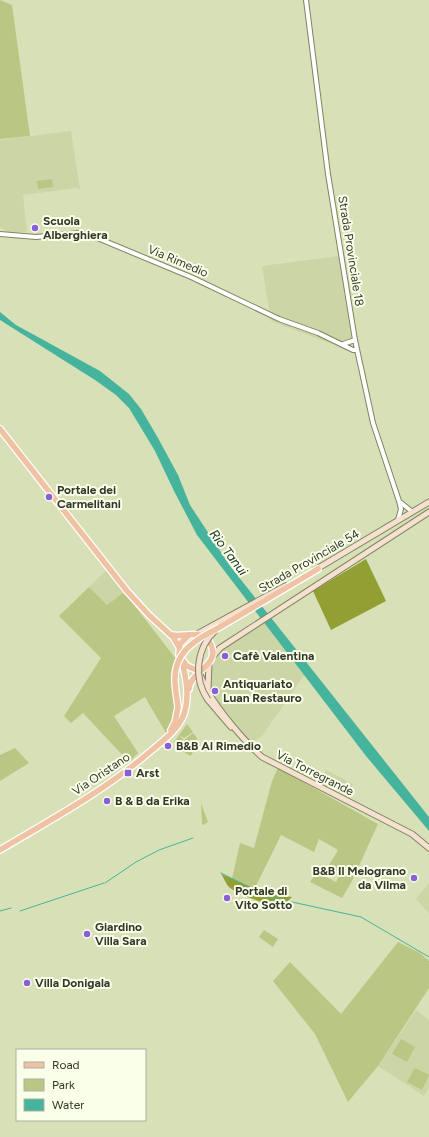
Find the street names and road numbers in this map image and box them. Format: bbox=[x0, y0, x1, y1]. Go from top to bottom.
street label: Strada Provinciale 18 bbox=[335, 195, 367, 307]
street label: Via Rimedio bbox=[146, 242, 210, 280]
street label: Strada Provinciale 54 bbox=[256, 526, 362, 595]
street label: Via Torregrande bbox=[274, 747, 357, 799]
street label: Via Oristano bbox=[70, 750, 132, 798]

